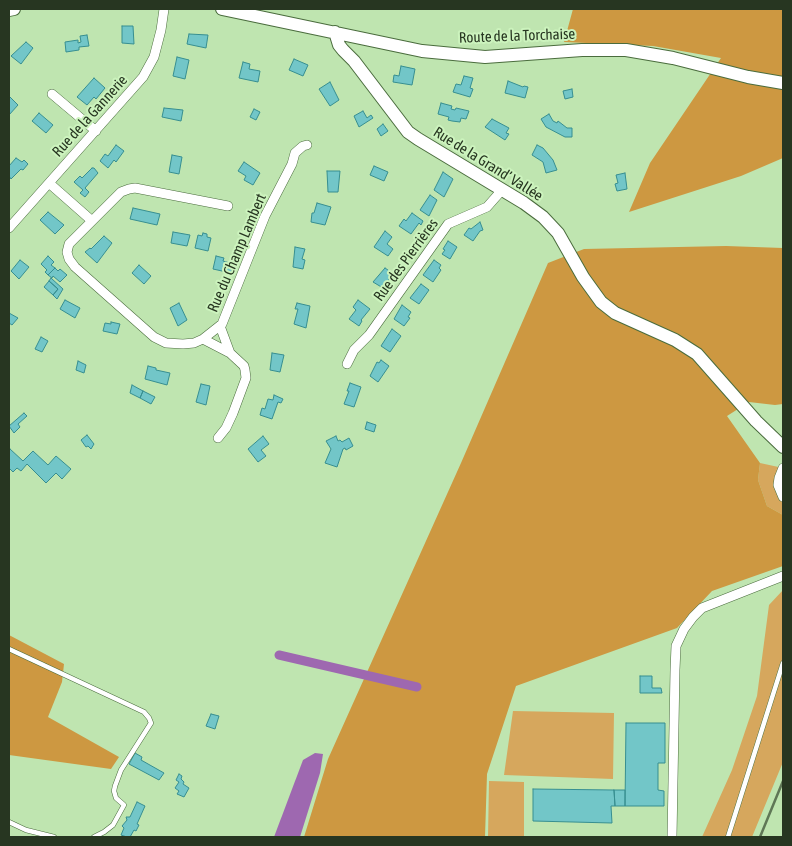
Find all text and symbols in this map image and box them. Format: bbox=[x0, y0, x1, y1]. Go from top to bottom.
street label: Route de la Torchaise bbox=[459, 25, 575, 47]
street label: Rue de la Gannerie bbox=[49, 71, 131, 161]
street label: Rue de la Grand’ Vallée bbox=[430, 123, 546, 205]
street label: Rue du Champ Lambert bbox=[204, 191, 270, 315]
street label: Rue des Pierrières bbox=[370, 215, 442, 305]

